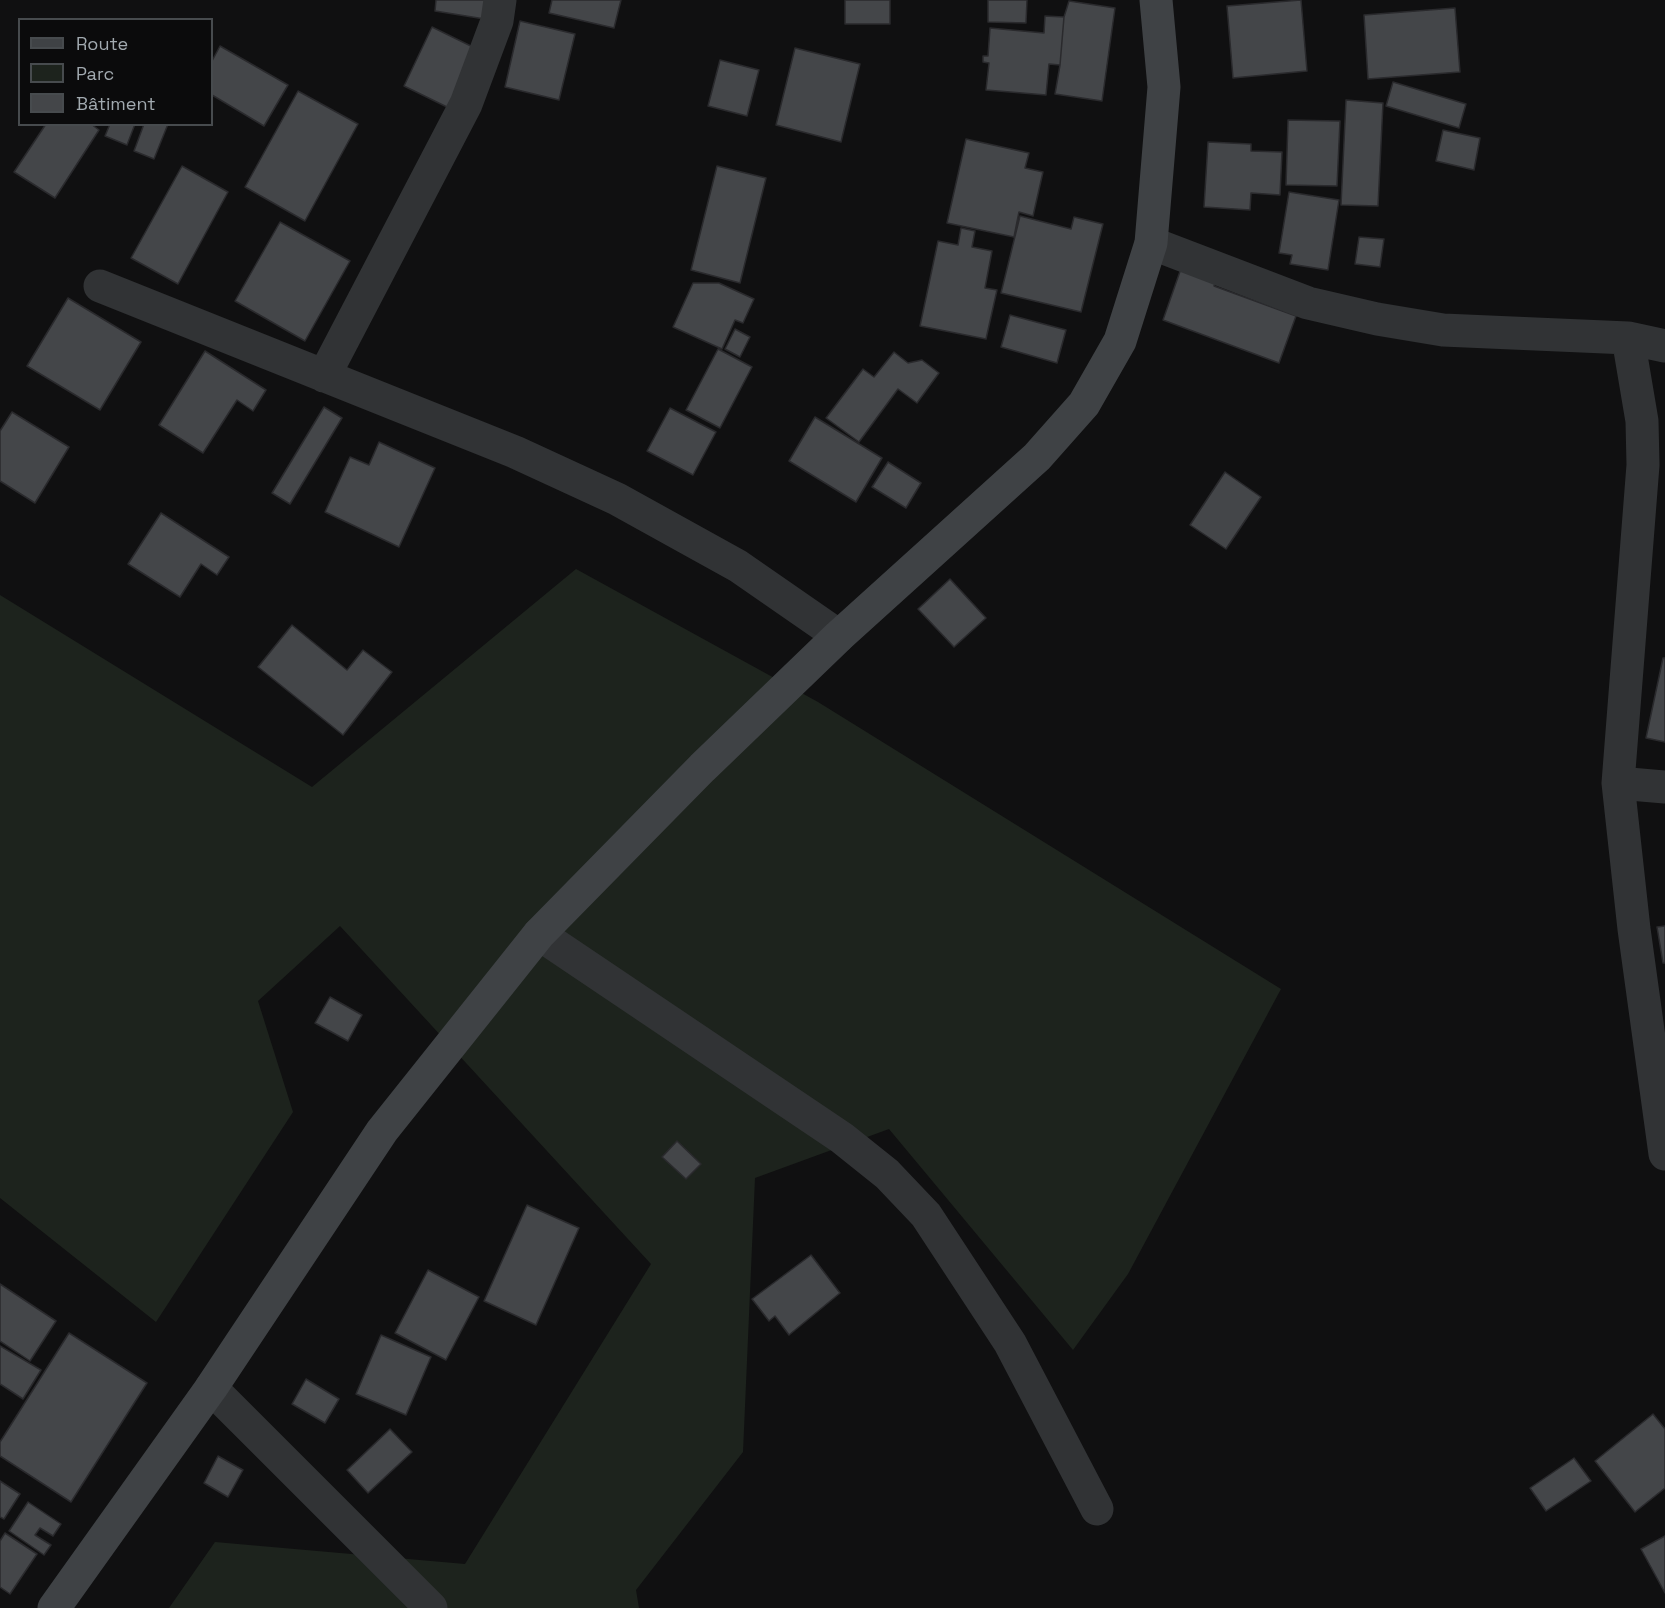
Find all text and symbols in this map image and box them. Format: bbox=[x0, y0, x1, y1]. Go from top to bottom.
legend bbox=[18, 18, 213, 126]
text: Route bbox=[76, 32, 128, 55]
text: Parc bbox=[76, 62, 114, 85]
text: Bâtiment bbox=[76, 92, 156, 115]

